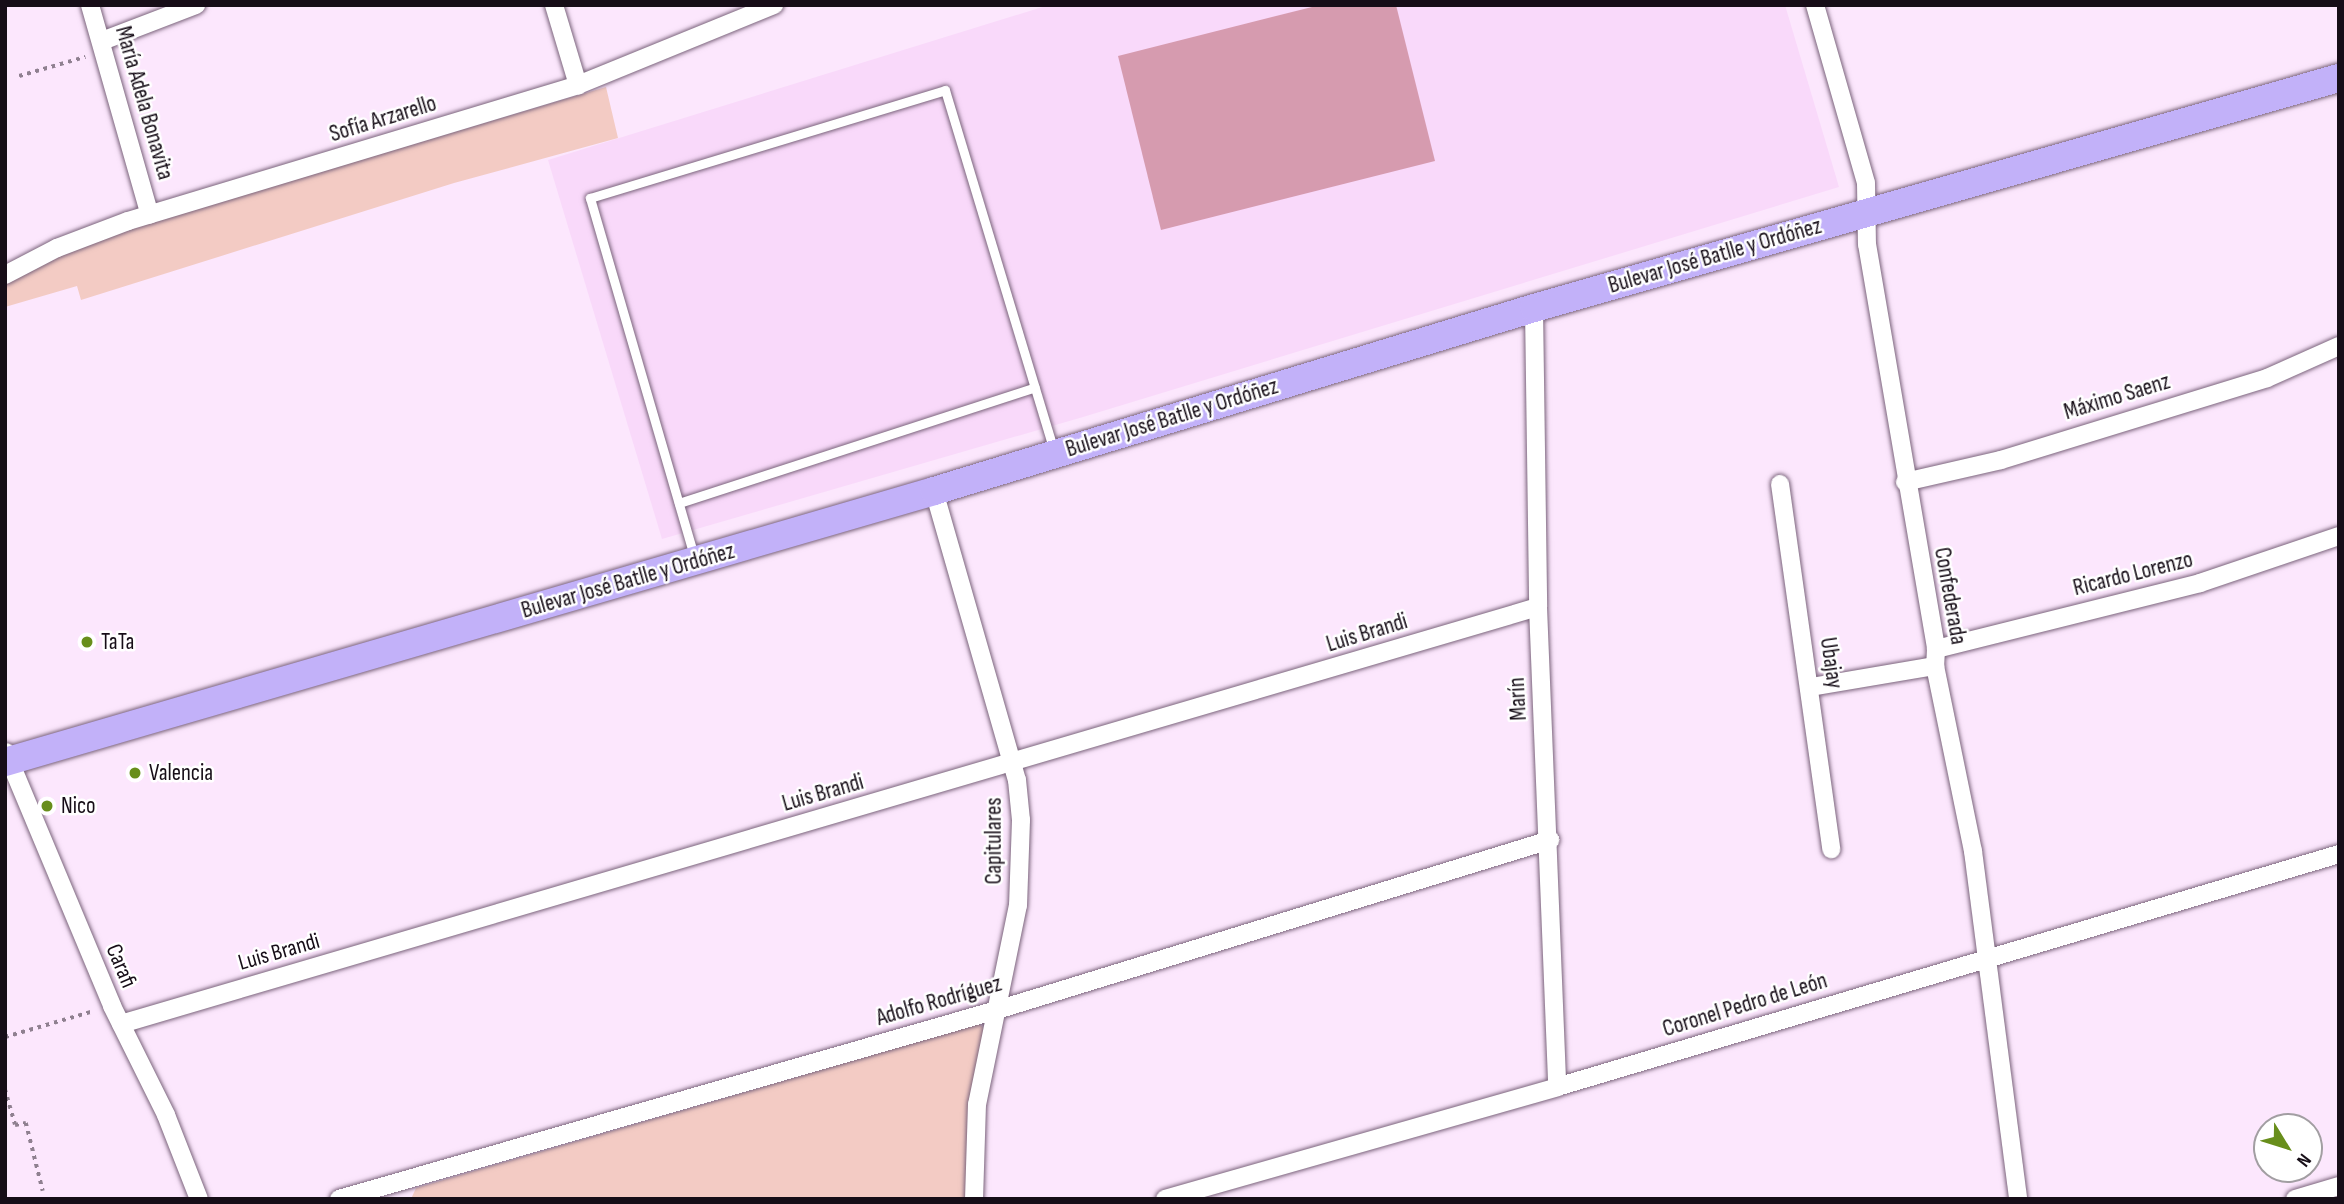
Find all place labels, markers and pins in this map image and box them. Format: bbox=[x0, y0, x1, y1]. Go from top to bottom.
place label: TaTa bbox=[101, 628, 134, 656]
marker: TaTa bbox=[79, 634, 95, 650]
place label: Valencia bbox=[149, 759, 213, 787]
marker: Valencia bbox=[127, 765, 143, 781]
place label: Nico bbox=[61, 792, 96, 820]
marker: Nico bbox=[39, 798, 55, 814]

